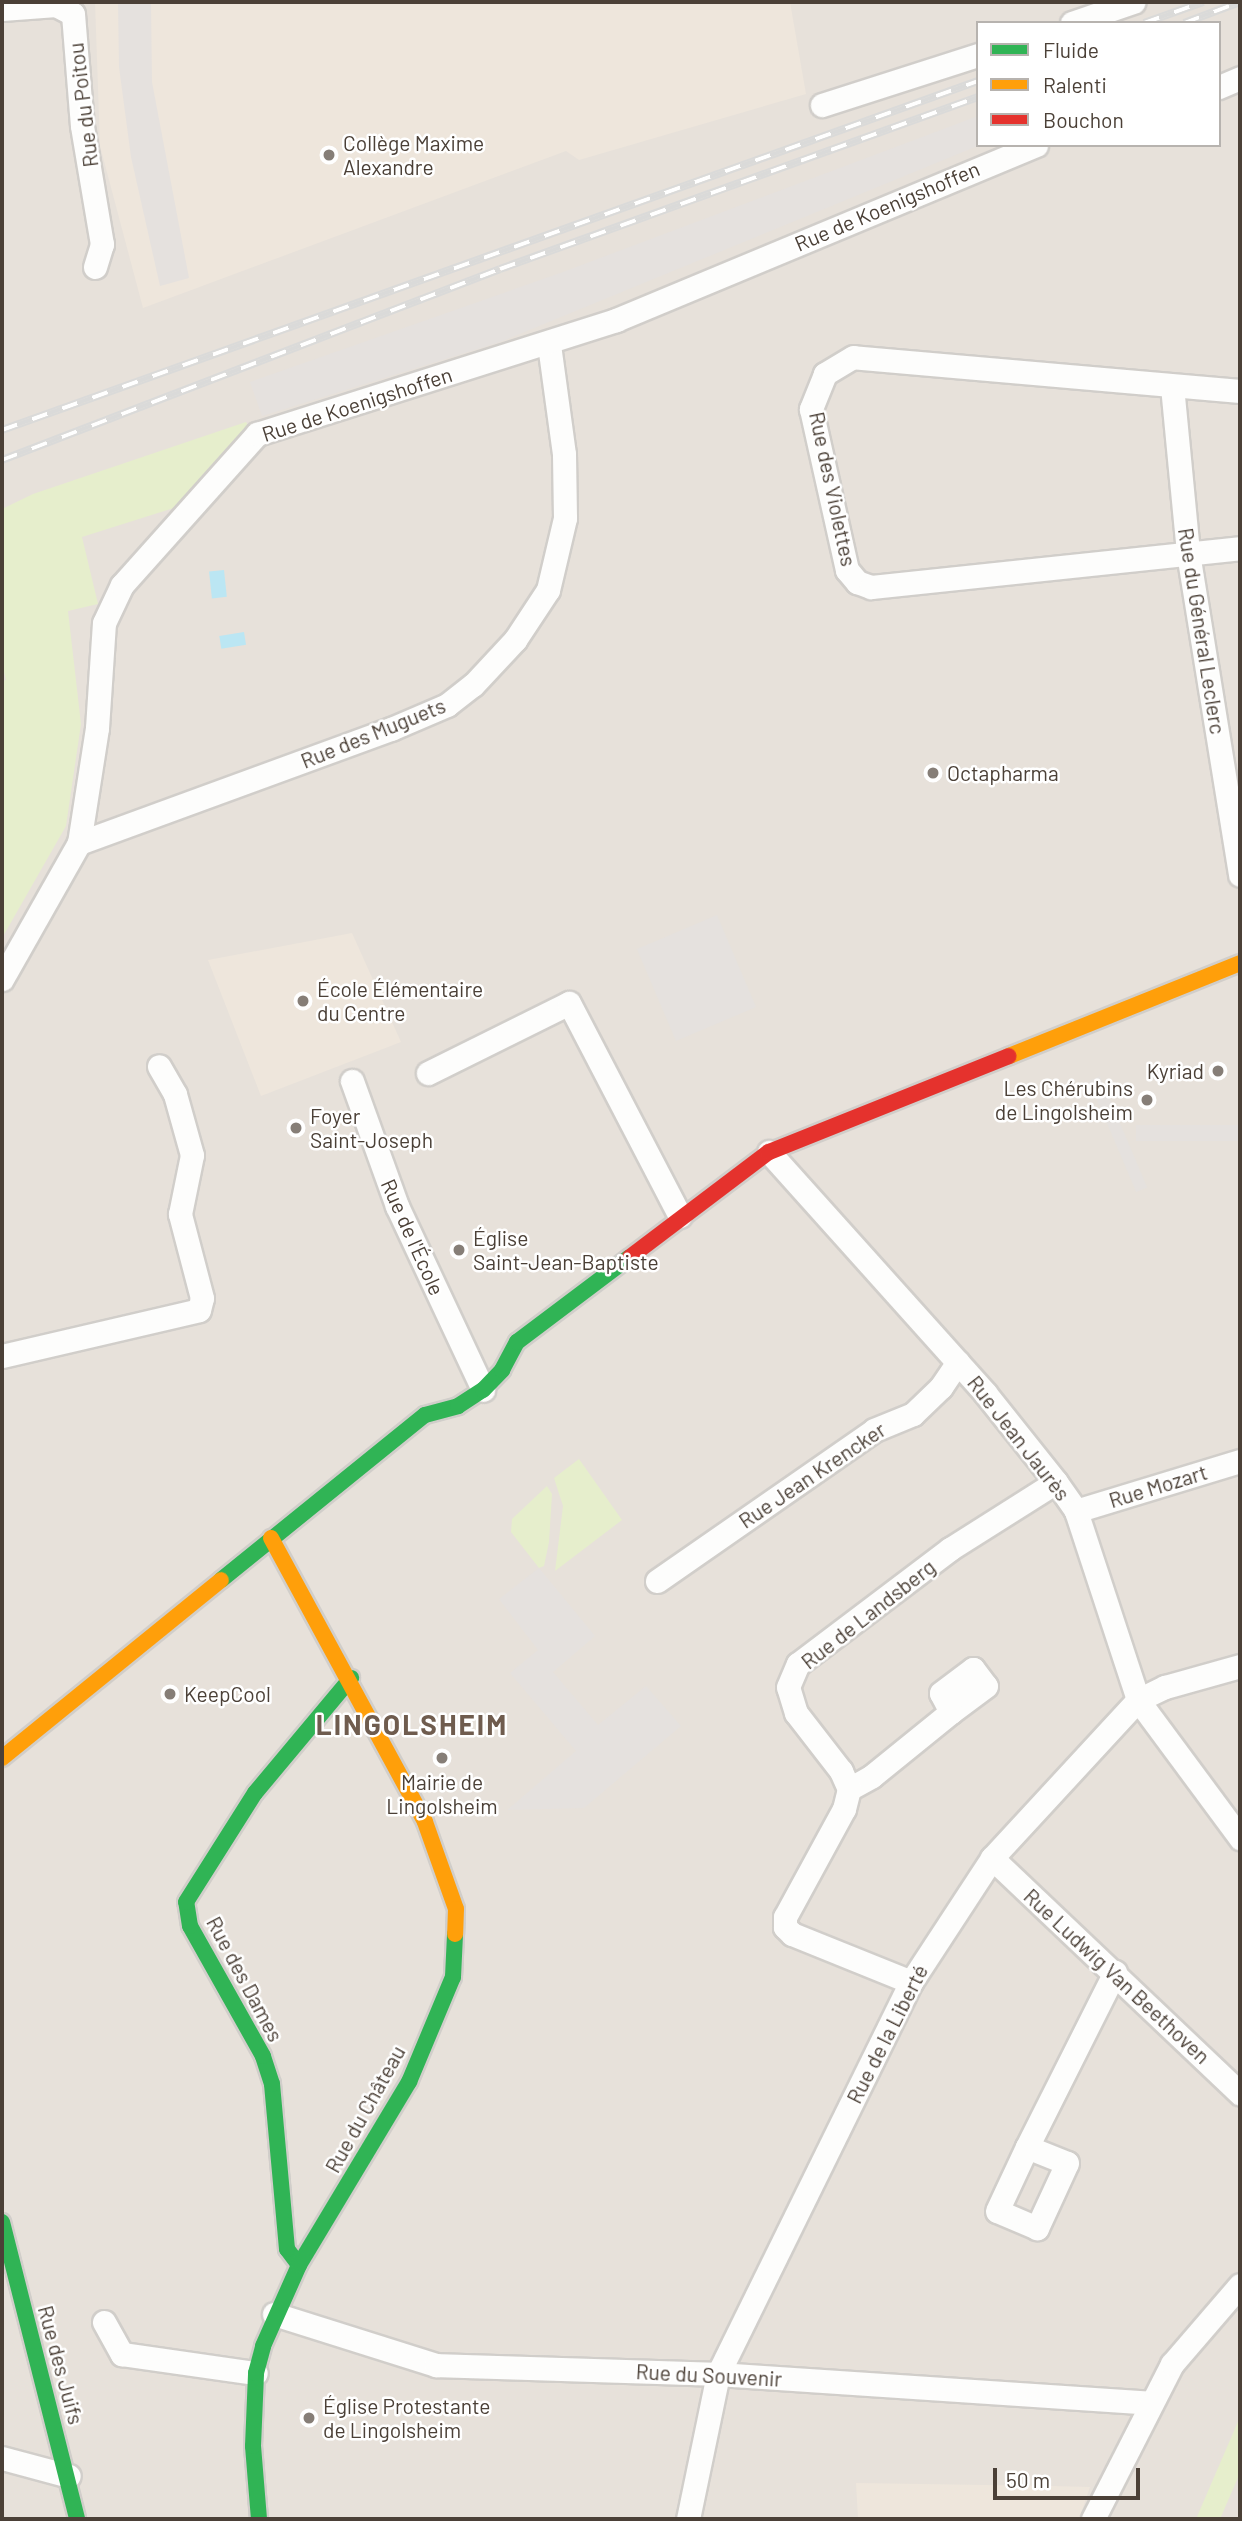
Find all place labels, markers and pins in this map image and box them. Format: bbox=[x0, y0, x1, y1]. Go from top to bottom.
place label: Collège Maxime Alexandre bbox=[343, 130, 484, 180]
marker: Collège Maxime Alexandre bbox=[321, 147, 337, 163]
place label: Octapharma bbox=[947, 760, 1059, 786]
marker: Octapharma bbox=[925, 765, 941, 781]
place label: École Élémentaire du Centre bbox=[317, 976, 483, 1026]
marker: École Élémentaire du Centre bbox=[295, 993, 311, 1009]
place label: Kyriad bbox=[1147, 1058, 1204, 1084]
marker: Kyriad bbox=[1210, 1063, 1226, 1079]
place label: Les Chérubins de Lingolsheim bbox=[995, 1075, 1133, 1125]
marker: Les Chérubins de Lingolsheim bbox=[1139, 1092, 1155, 1108]
place label: Foyer Saint-Joseph bbox=[310, 1103, 433, 1153]
marker: Foyer Saint-Joseph bbox=[288, 1120, 304, 1136]
place label: Église Saint-Jean-Baptiste bbox=[473, 1225, 659, 1275]
marker: Église Saint-Jean-Baptiste bbox=[451, 1242, 467, 1258]
place label: KeepCool bbox=[184, 1681, 271, 1707]
marker: KeepCool bbox=[162, 1686, 178, 1702]
marker: Mairie de Lingolsheim bbox=[434, 1750, 450, 1766]
place label: Mairie de Lingolsheim bbox=[386, 1769, 498, 1819]
place label: Église Protestante de Lingolsheim bbox=[323, 2393, 491, 2443]
marker: Église Protestante de Lingolsheim bbox=[301, 2410, 317, 2426]

